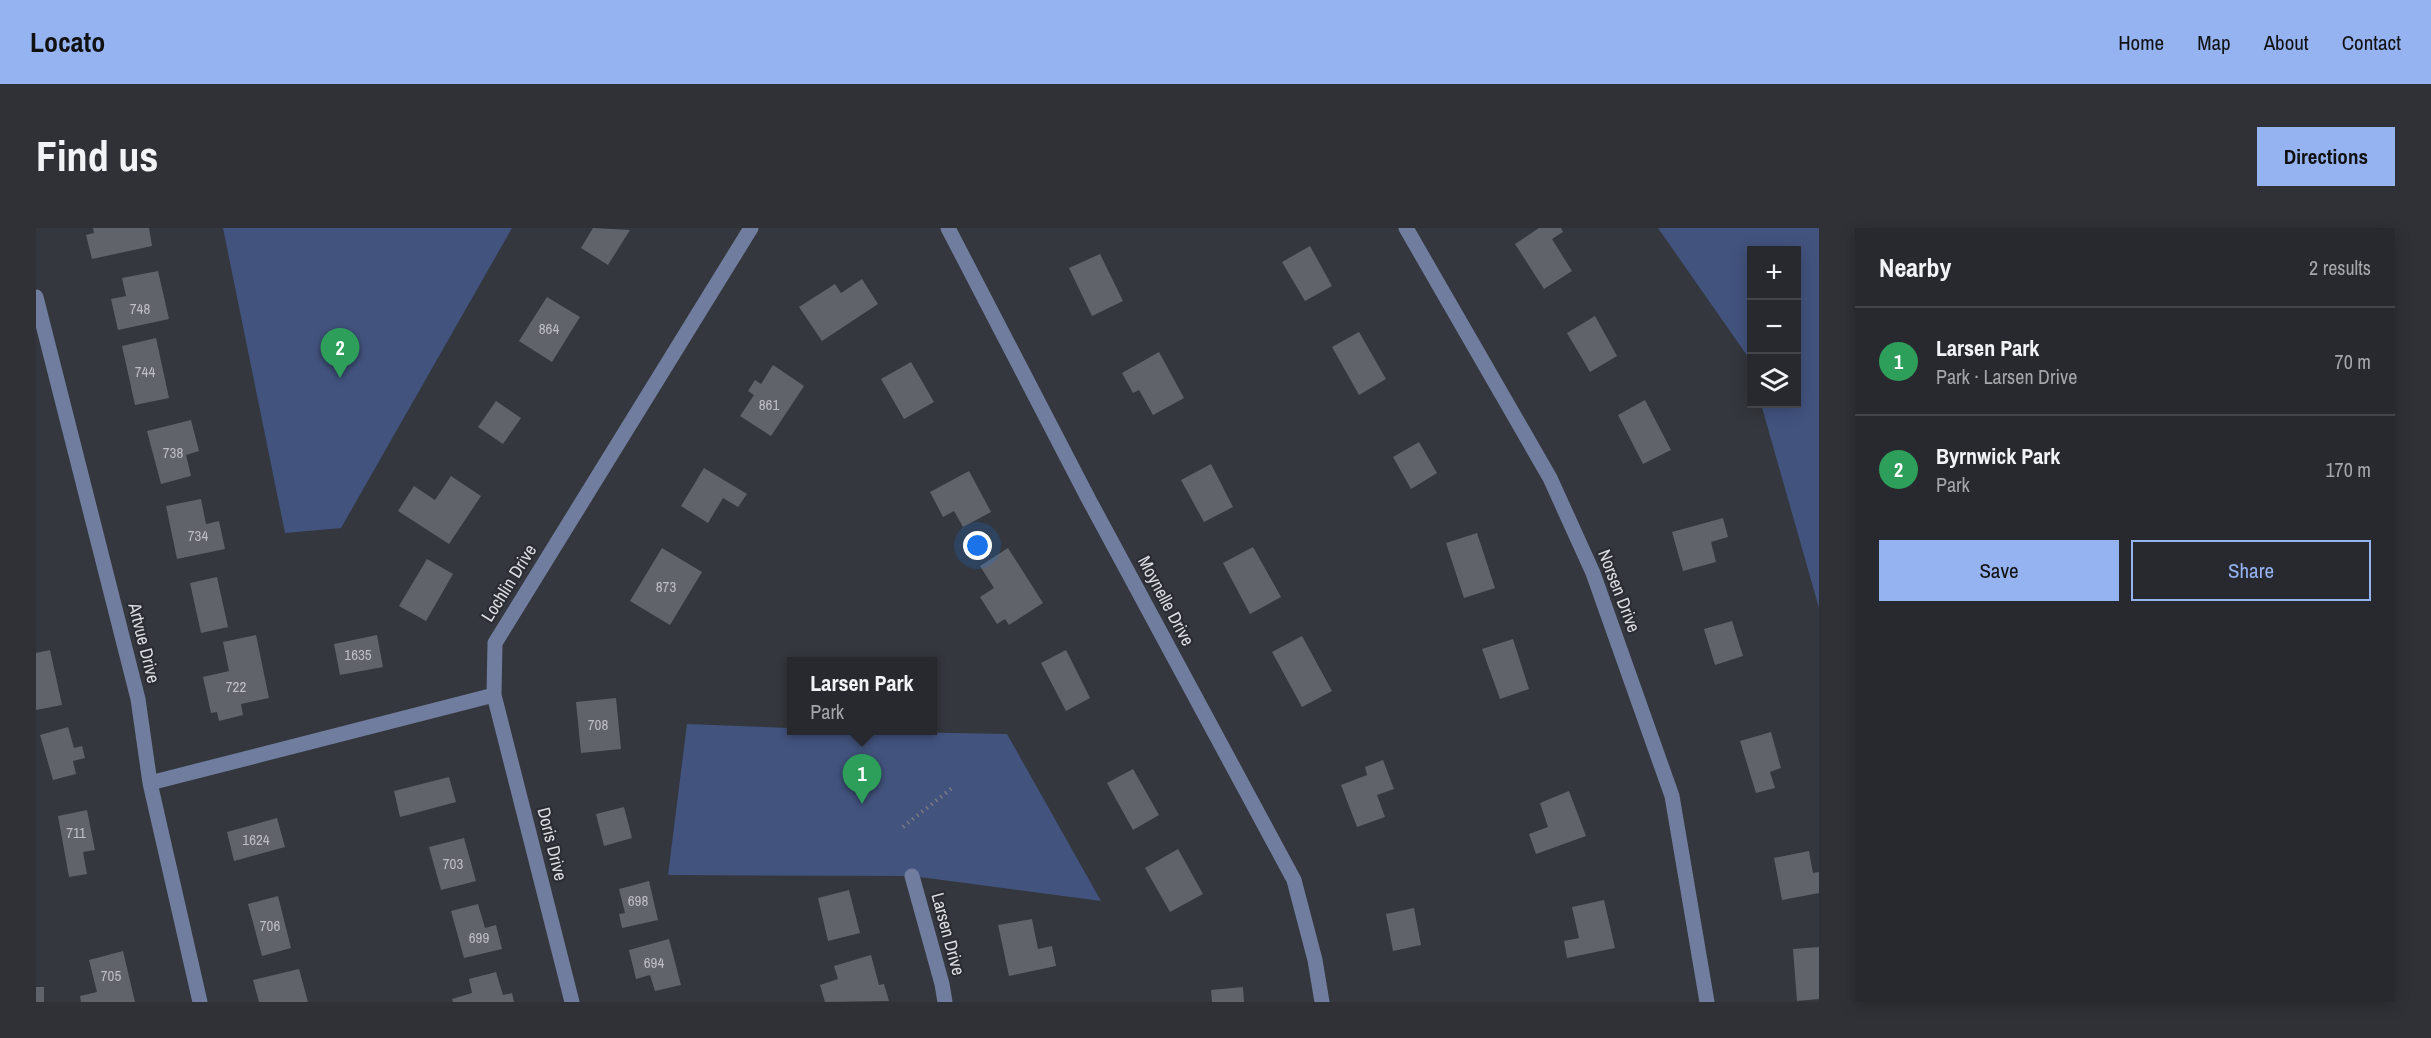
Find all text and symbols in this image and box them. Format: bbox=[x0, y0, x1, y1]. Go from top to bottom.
text: Locato bbox=[30, 23, 105, 61]
text: Home bbox=[2118, 28, 2164, 57]
text: Map bbox=[2197, 28, 2231, 57]
text: About bbox=[2264, 28, 2309, 57]
text: Contact bbox=[2342, 28, 2401, 57]
button: Directions bbox=[2257, 127, 2395, 186]
text: Find us bbox=[36, 128, 158, 184]
map controls bbox=[1747, 246, 1801, 408]
button: + bbox=[1747, 246, 1801, 300]
text: Nearby bbox=[1879, 250, 1951, 285]
text: 2 results bbox=[2309, 254, 2371, 281]
house number: 748 bbox=[130, 298, 150, 319]
button: − bbox=[1747, 300, 1801, 354]
house number: 864 bbox=[539, 318, 559, 339]
pin: 2 bbox=[320, 328, 360, 378]
text: Larsen Park bbox=[1936, 333, 2039, 363]
text: 1 bbox=[1894, 348, 1903, 375]
text: 70 m bbox=[2335, 348, 2371, 375]
button: layers bbox=[1747, 354, 1801, 408]
house number: 744 bbox=[135, 361, 155, 382]
text: Park · Larsen Drive bbox=[1936, 363, 2077, 390]
house number: 861 bbox=[759, 394, 779, 415]
text: Byrnwick Park bbox=[1936, 441, 2060, 471]
house number: 738 bbox=[163, 442, 183, 463]
text: 2 bbox=[1894, 456, 1903, 483]
text: 170 m bbox=[2325, 456, 2371, 483]
text: Park bbox=[1936, 471, 1970, 498]
house number: 734 bbox=[188, 525, 208, 546]
your location bbox=[963, 531, 992, 560]
street label: Lochlin Drive bbox=[475, 539, 542, 626]
button: Save bbox=[1879, 540, 2119, 601]
button: Share bbox=[2131, 540, 2371, 601]
street label: Norsen Drive bbox=[1592, 546, 1647, 636]
street label: Moynelle Drive bbox=[1132, 551, 1201, 650]
house number: 873 bbox=[656, 576, 676, 597]
street label: Artvue Drive bbox=[122, 599, 167, 686]
house number: 1635 bbox=[344, 644, 372, 665]
popup bbox=[787, 657, 937, 735]
text: Larsen Park bbox=[810, 668, 914, 698]
house number: 722 bbox=[226, 676, 246, 697]
text: Park bbox=[810, 698, 844, 725]
house number: 708 bbox=[588, 714, 608, 735]
pin: 1 bbox=[842, 754, 882, 804]
street label: Doris Drive bbox=[531, 805, 574, 883]
house number: 711 bbox=[66, 822, 86, 843]
house number: 1624 bbox=[242, 829, 270, 850]
house number: 703 bbox=[443, 853, 463, 874]
house number: 698 bbox=[628, 890, 648, 911]
street label: Larsen Drive bbox=[925, 890, 971, 978]
house number: 706 bbox=[260, 915, 280, 936]
house number: 699 bbox=[469, 927, 489, 948]
house number: 694 bbox=[644, 952, 664, 973]
house number: 705 bbox=[101, 965, 121, 986]

